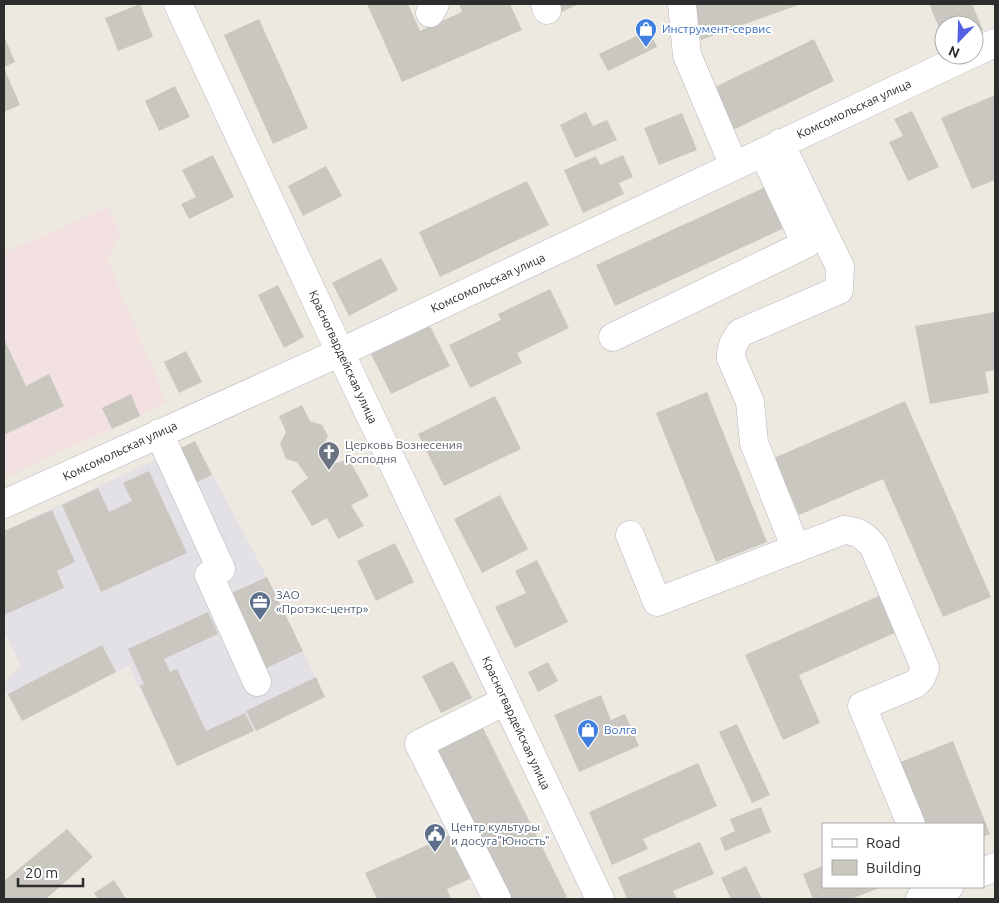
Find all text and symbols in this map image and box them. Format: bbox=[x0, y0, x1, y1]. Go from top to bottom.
north arrow bbox=[934, 15, 984, 65]
shop icon: Инструмент-сервис bbox=[634, 17, 658, 48]
place label: Инструмент-сервис bbox=[662, 22, 771, 35]
text: N bbox=[946, 43, 962, 61]
street label: Комсомольская улица bbox=[795, 76, 913, 141]
street label: Комсомольская улица bbox=[429, 250, 547, 315]
street label: Красногвардейская улица bbox=[307, 288, 380, 425]
street label: Комсомольская улица bbox=[61, 418, 179, 483]
place label: Церковь Вознесения Господня bbox=[345, 438, 462, 465]
church icon: Церковь Вознесения Господня bbox=[317, 440, 341, 471]
place label: ЗАО «Протэкс-центр» bbox=[276, 588, 369, 615]
office icon: ЗАО «Протэкс-центр» bbox=[248, 590, 272, 621]
street label: Красногвардейская улица bbox=[480, 654, 553, 791]
shop icon: Волга bbox=[576, 718, 600, 749]
place label: Волга bbox=[604, 723, 637, 736]
place label: Центр культуры и досуга"Юность" bbox=[451, 820, 550, 847]
public building icon: Центр культуры и досуга"Юность" bbox=[423, 822, 447, 853]
legend bbox=[822, 823, 984, 888]
text: Road bbox=[866, 834, 901, 851]
scale bar bbox=[18, 856, 82, 888]
text: Building bbox=[866, 859, 921, 876]
text: 20 m bbox=[25, 864, 58, 881]

